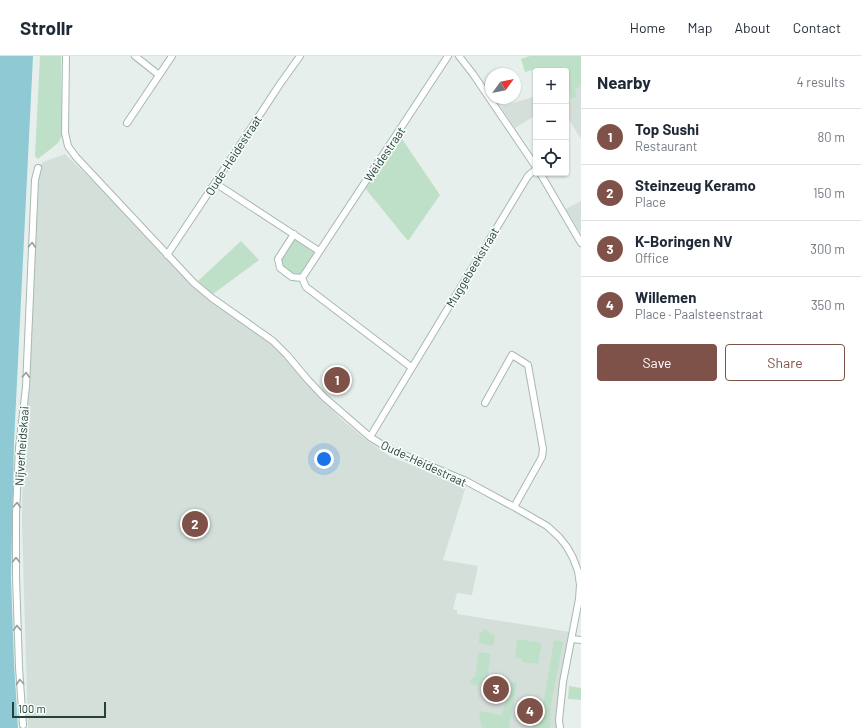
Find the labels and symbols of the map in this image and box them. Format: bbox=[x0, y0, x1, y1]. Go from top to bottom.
north arrow bbox=[485, 68, 521, 104]
street label: Oude-Heidestraat bbox=[202, 112, 264, 198]
street label: Weidestraat bbox=[360, 124, 408, 184]
street label: Muggebeekstraat bbox=[443, 225, 501, 309]
one-way arrow bbox=[28, 242, 37, 248]
pin: 1 bbox=[324, 365, 350, 395]
one-way arrow bbox=[22, 372, 31, 378]
street label: Nijverheidskaai bbox=[11, 406, 31, 486]
street label: Oude-Heidestraat bbox=[379, 437, 469, 489]
your location bbox=[314, 449, 334, 469]
one-way arrow bbox=[12, 502, 21, 508]
pin: 2 bbox=[182, 509, 208, 539]
one-way arrow bbox=[12, 557, 20, 563]
one-way arrow bbox=[13, 625, 22, 631]
pin: 3 bbox=[483, 674, 509, 704]
one-way arrow bbox=[15, 679, 24, 685]
pin: 4 bbox=[517, 696, 543, 726]
scale bar bbox=[12, 700, 106, 719]

